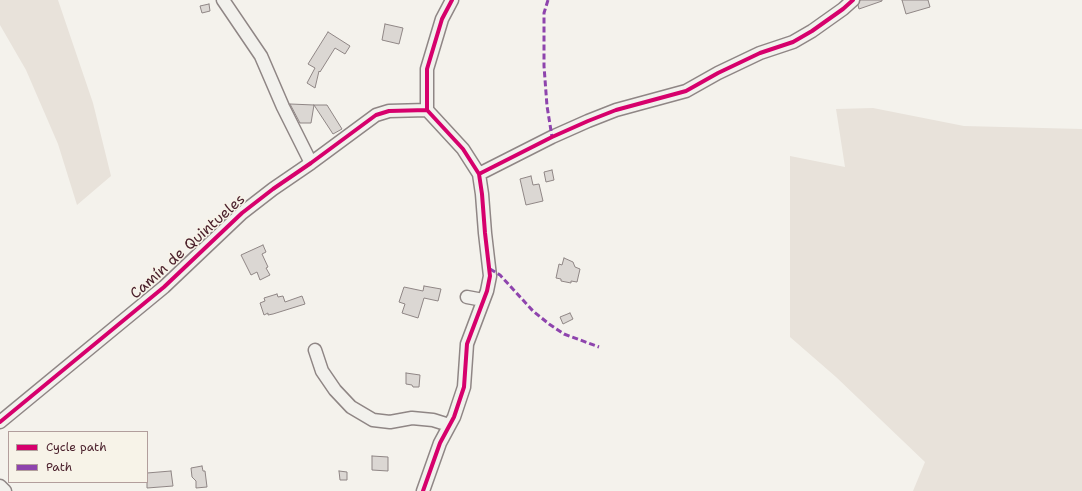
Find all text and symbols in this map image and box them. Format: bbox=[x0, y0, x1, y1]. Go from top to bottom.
street label: Camín de Quintueles bbox=[127, 191, 249, 303]
legend bbox=[8, 431, 148, 483]
text: Cycle path bbox=[46, 439, 107, 455]
text: Path bbox=[46, 459, 72, 475]

